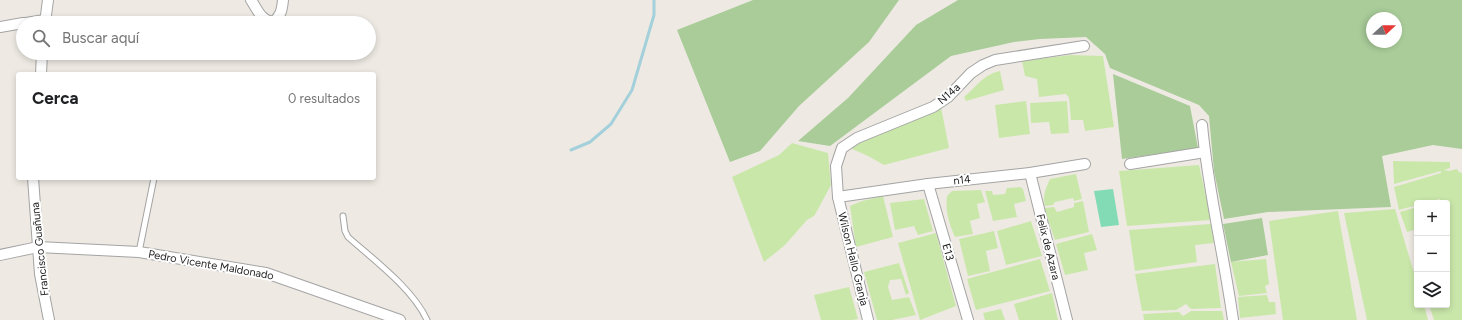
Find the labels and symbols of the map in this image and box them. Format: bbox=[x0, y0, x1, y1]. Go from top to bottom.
north arrow bbox=[1366, 12, 1402, 48]
street label: N14a bbox=[935, 81, 963, 107]
street label: n14 bbox=[953, 173, 972, 187]
street label: Francisco Guañuna bbox=[29, 202, 51, 296]
street label: Wilson Hallo Granja bbox=[835, 211, 871, 307]
street label: Felix de Azara bbox=[1033, 213, 1063, 281]
street label: E13 bbox=[939, 242, 957, 262]
street label: Pedro Vicente Maldonado bbox=[147, 248, 275, 282]

